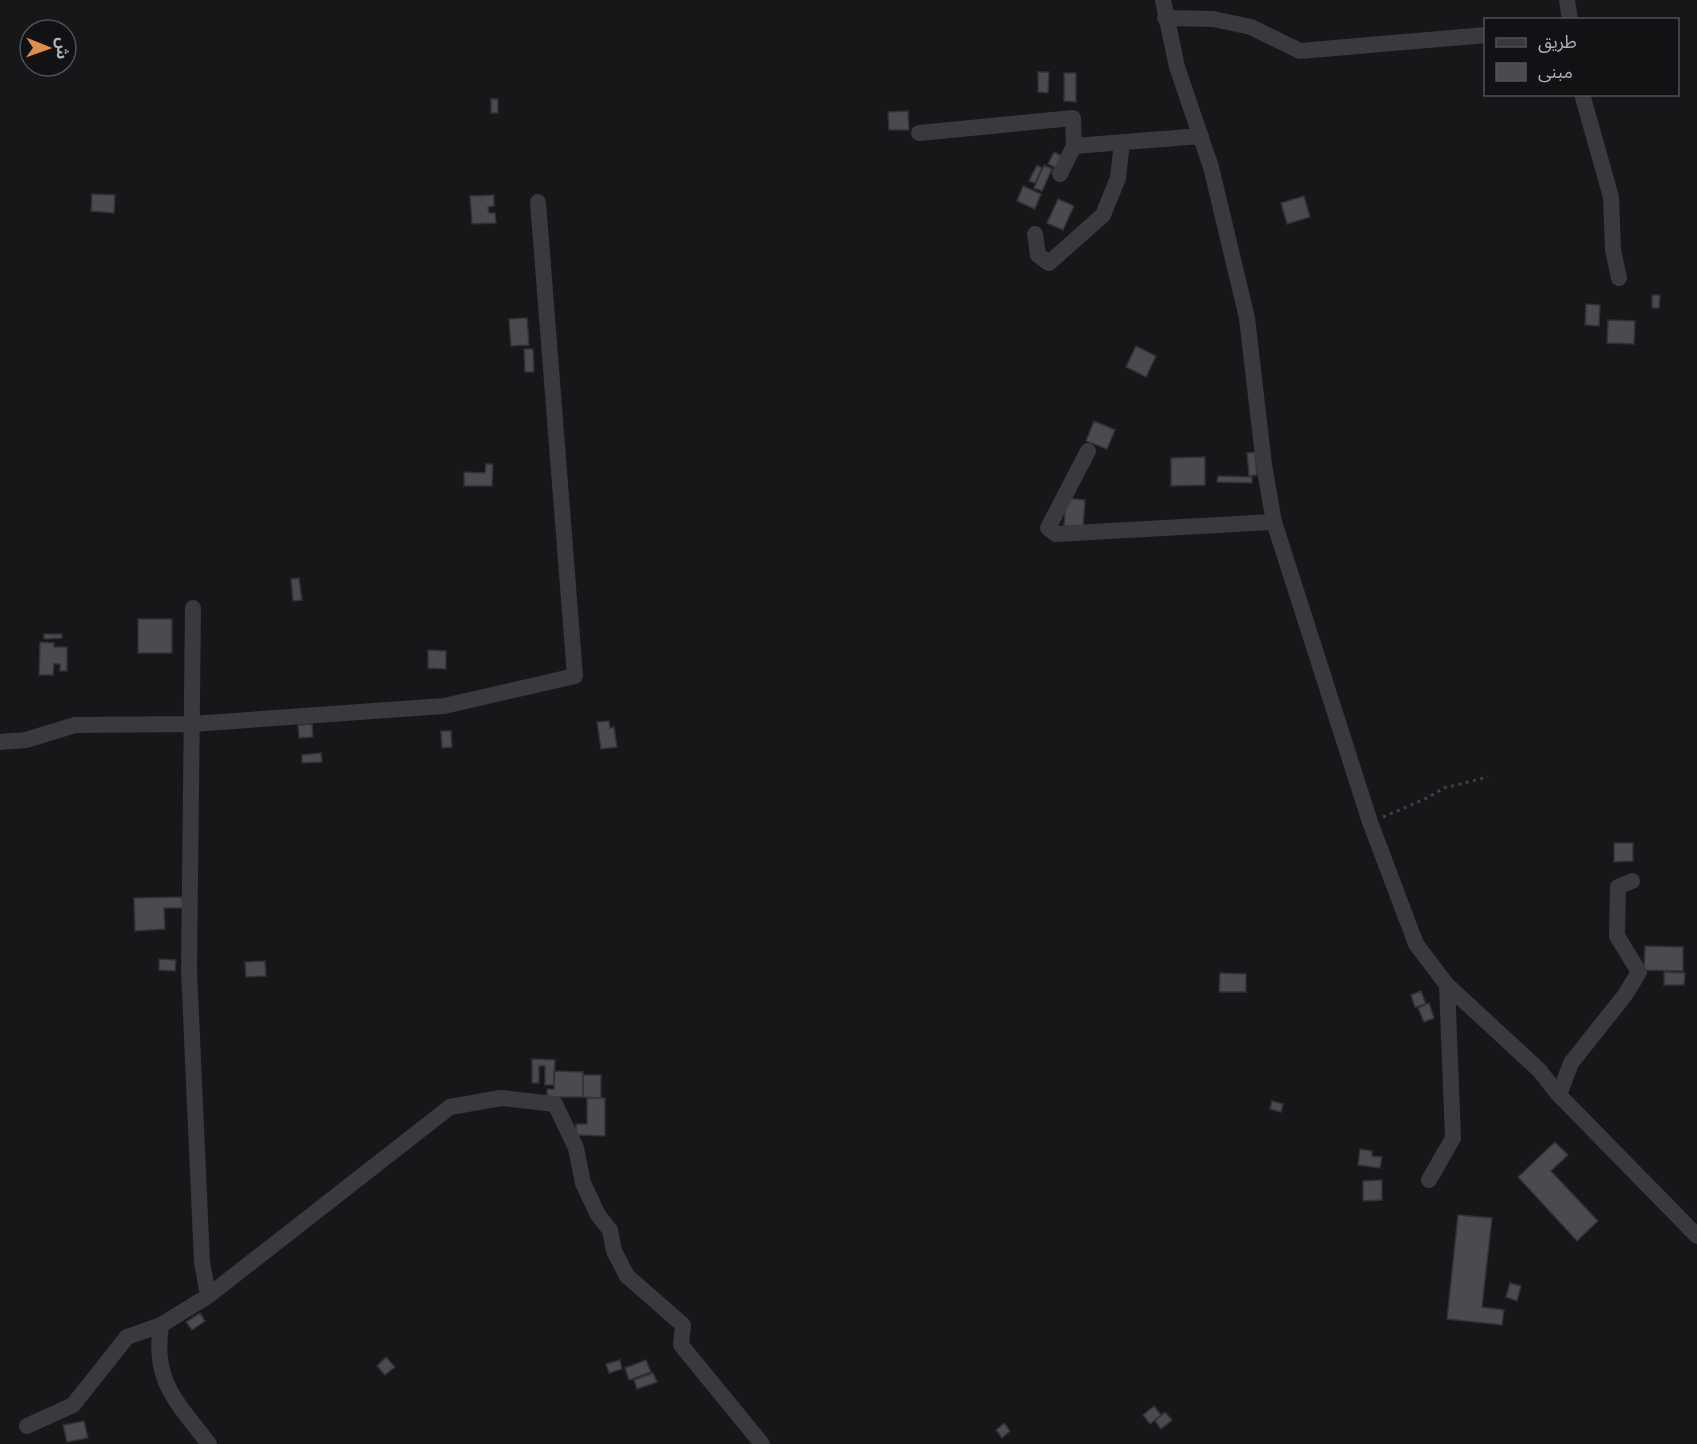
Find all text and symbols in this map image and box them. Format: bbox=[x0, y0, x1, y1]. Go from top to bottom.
north arrow bbox=[18, 18, 78, 78]
legend bbox=[1484, 18, 1679, 96]
text: طريق bbox=[1538, 31, 1577, 53]
text: ش bbox=[53, 37, 72, 59]
text: مبنى bbox=[1538, 61, 1573, 83]

